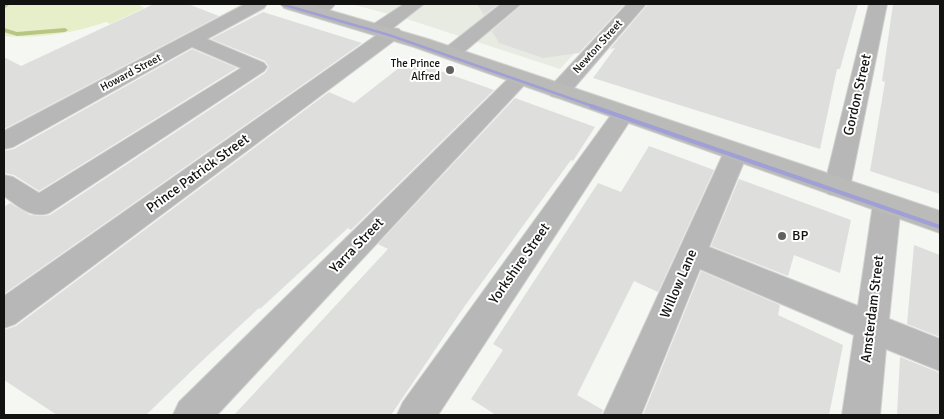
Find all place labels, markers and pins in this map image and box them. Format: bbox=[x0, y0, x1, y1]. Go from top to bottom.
place label: The Prince Alfred bbox=[391, 57, 440, 83]
marker: The Prince Alfred bbox=[444, 64, 456, 76]
place label: BP bbox=[792, 228, 808, 244]
marker: BP bbox=[776, 230, 788, 242]

